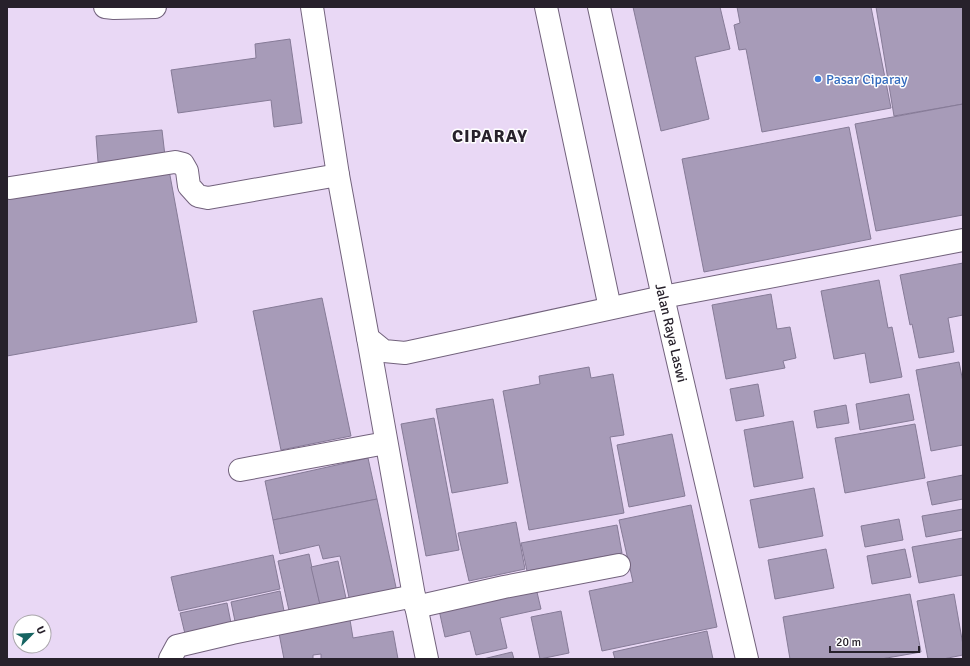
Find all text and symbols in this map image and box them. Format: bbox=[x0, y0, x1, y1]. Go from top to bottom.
place label: Pasar Ciparay bbox=[826, 71, 908, 88]
marker: Pasar Ciparay bbox=[813, 74, 823, 84]
district label: CIPARAY bbox=[452, 125, 528, 147]
street label: Jalan Raya Laswi bbox=[651, 282, 691, 384]
north arrow bbox=[12, 614, 52, 654]
text: U bbox=[33, 624, 48, 636]
scale bar bbox=[830, 628, 919, 654]
text: 20 m bbox=[836, 635, 861, 650]

